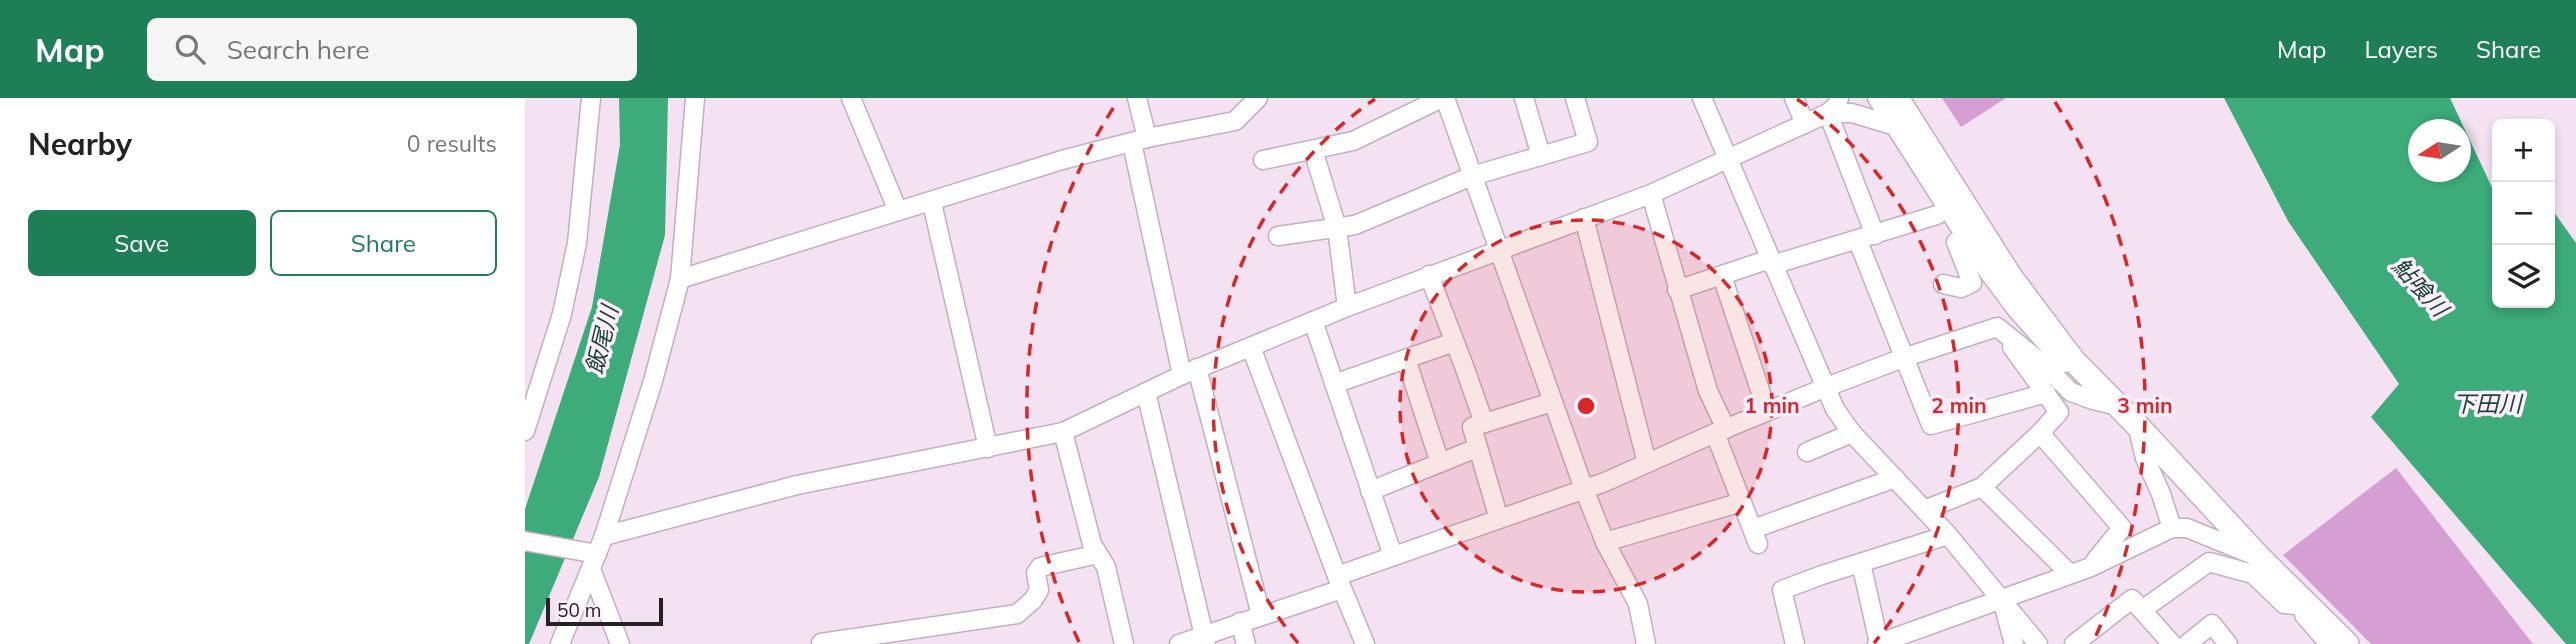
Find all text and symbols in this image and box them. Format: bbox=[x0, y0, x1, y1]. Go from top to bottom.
search box bbox=[147, 18, 637, 81]
text: Map bbox=[35, 29, 105, 70]
icon: search bbox=[171, 30, 209, 68]
text: Search here bbox=[227, 33, 370, 66]
text: Map bbox=[2277, 34, 2326, 64]
text: Layers bbox=[2364, 34, 2438, 64]
text: Share bbox=[2476, 34, 2541, 64]
north arrow bbox=[2408, 119, 2471, 182]
map controls bbox=[2492, 119, 2555, 308]
button: + bbox=[2492, 119, 2555, 182]
text: Nearby bbox=[28, 125, 132, 163]
text: 0 results bbox=[407, 129, 497, 158]
button: − bbox=[2492, 182, 2555, 245]
button: Save bbox=[28, 210, 256, 276]
button: Share bbox=[270, 210, 497, 276]
button: layers bbox=[2492, 245, 2555, 308]
water label: 鮎喰川 bbox=[2387, 251, 2456, 324]
water label: 飯尾川 bbox=[579, 300, 625, 377]
water label: 下田川 bbox=[2453, 389, 2525, 418]
text: 1 min bbox=[1744, 392, 1800, 418]
text: 2 min bbox=[1931, 392, 1987, 418]
text: 3 min bbox=[2117, 392, 2173, 418]
centre of rings bbox=[1574, 394, 1598, 418]
scale bar bbox=[546, 595, 663, 627]
text: 50 m bbox=[557, 598, 601, 622]

